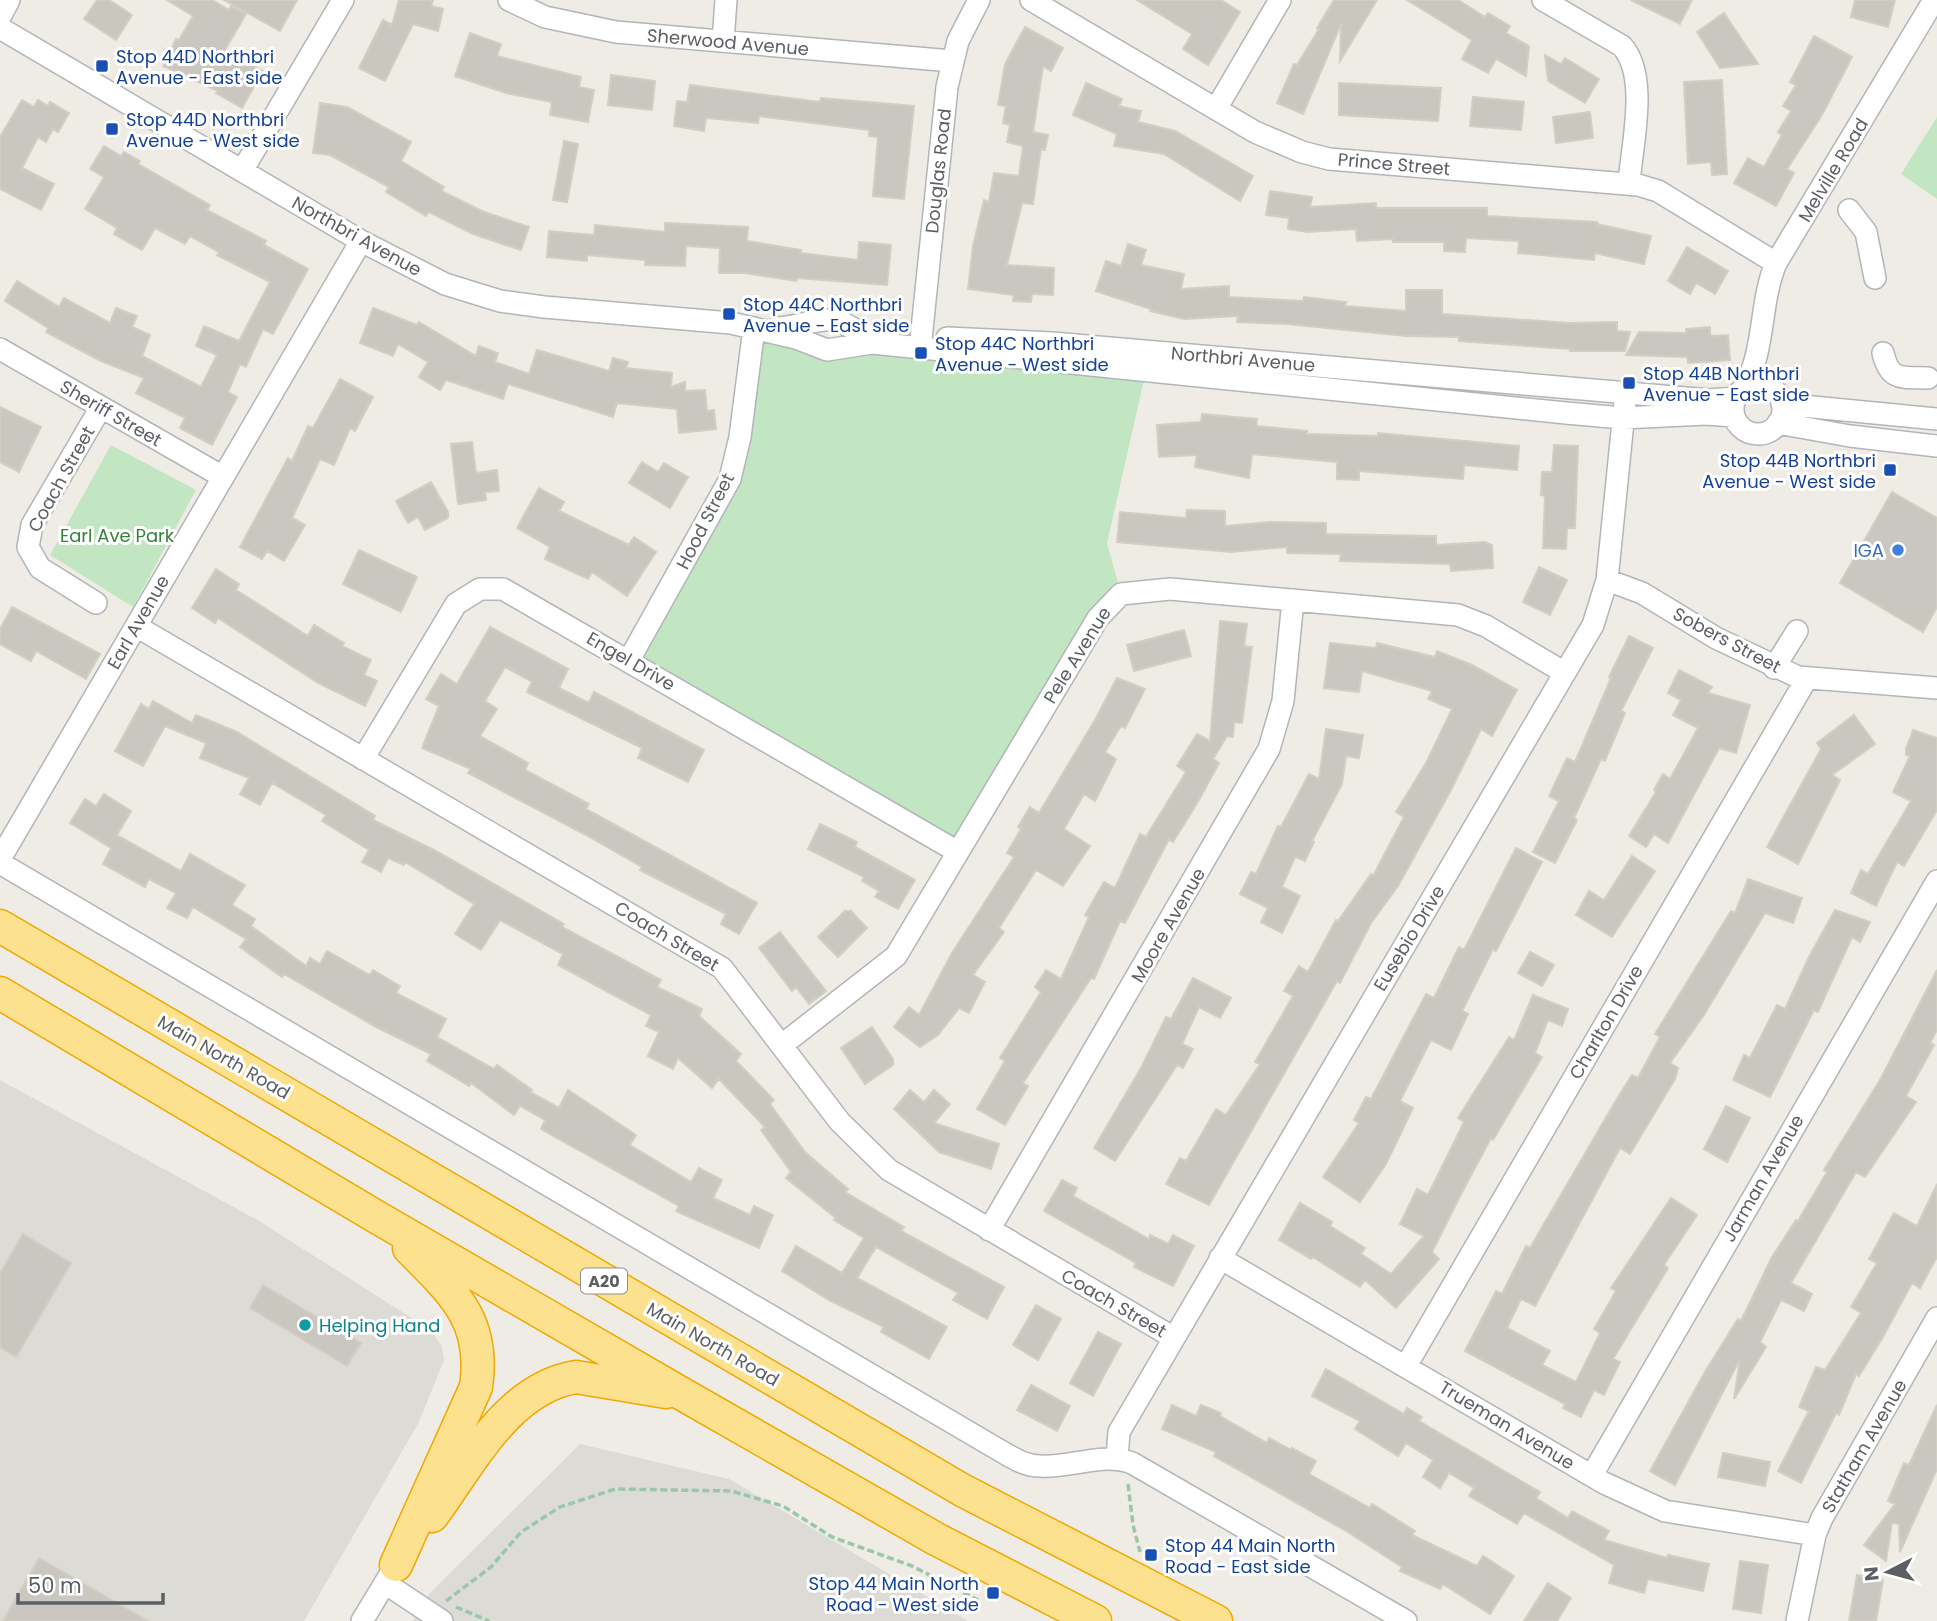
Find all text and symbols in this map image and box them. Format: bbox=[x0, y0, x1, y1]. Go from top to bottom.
street label: Sherwood Avenue bbox=[646, 22, 810, 62]
place label: Stop 44D Northbri Avenue - East side bbox=[116, 44, 282, 90]
marker: Stop 44D Northbri Avenue - East side bbox=[94, 58, 110, 74]
place label: Stop 44D Northbri Avenue - West side bbox=[126, 107, 300, 153]
street label: Douglas Road bbox=[919, 107, 957, 235]
street label: Melville Road bbox=[1792, 113, 1874, 227]
marker: Stop 44D Northbri Avenue - West side bbox=[104, 121, 120, 137]
street label: Prince Street bbox=[1337, 147, 1451, 181]
street label: Northbri Avenue bbox=[288, 190, 426, 282]
place label: Stop 44C Northbri Avenue - East side bbox=[743, 292, 909, 338]
marker: Stop 44C Northbri Avenue - East side bbox=[721, 306, 737, 322]
place label: Stop 44C Northbri Avenue - West side bbox=[935, 331, 1109, 377]
street label: Northbri Avenue bbox=[1170, 340, 1316, 378]
marker: Stop 44C Northbri Avenue - West side bbox=[913, 345, 929, 361]
place label: Stop 44B Northbri Avenue - East side bbox=[1643, 361, 1809, 407]
street label: Sheriff Street bbox=[55, 374, 167, 452]
marker: Stop 44B Northbri Avenue - East side bbox=[1621, 375, 1637, 391]
street label: Coach Street bbox=[22, 422, 100, 536]
place label: Stop 44B Northbri Avenue - West side bbox=[1702, 448, 1876, 494]
marker: Stop 44B Northbri Avenue - West side bbox=[1882, 462, 1898, 478]
street label: Hood Street bbox=[670, 468, 740, 574]
park label: Earl Ave Park bbox=[60, 523, 175, 548]
place label: IGA bbox=[1853, 538, 1884, 563]
marker: IGA bbox=[1890, 542, 1906, 558]
street label: Earl Avenue bbox=[101, 570, 175, 674]
street label: Sobers Street bbox=[1669, 601, 1785, 679]
street label: Pele Avenue bbox=[1037, 602, 1117, 708]
street label: Engel Drive bbox=[582, 626, 680, 696]
street label: Moore Avenue bbox=[1125, 863, 1211, 987]
street label: Eusebio Drive bbox=[1368, 880, 1450, 996]
street label: Coach Street bbox=[610, 895, 724, 977]
street label: Charlton Drive bbox=[1563, 960, 1649, 1084]
street label: Main North Road bbox=[153, 1009, 295, 1105]
street label: Jarman Avenue bbox=[1716, 1110, 1810, 1246]
street label: Coach Street bbox=[1057, 1263, 1171, 1343]
road number: A20 bbox=[581, 1268, 627, 1294]
street label: Main North Road bbox=[642, 1296, 784, 1392]
place label: Helping Hand bbox=[319, 1313, 440, 1338]
marker: Helping Hand bbox=[297, 1317, 313, 1333]
street label: Trueman Avenue bbox=[1435, 1375, 1579, 1475]
street label: Statham Avenue bbox=[1816, 1375, 1912, 1517]
place label: Stop 44 Main North Road - East side bbox=[1165, 1533, 1335, 1579]
north arrow bbox=[1853, 1537, 1923, 1607]
marker: Stop 44 Main North Road - East side bbox=[1143, 1547, 1159, 1563]
scale bar bbox=[18, 1562, 163, 1606]
text: N bbox=[1857, 1565, 1886, 1582]
text: 50 m bbox=[28, 1571, 82, 1600]
place label: Stop 44 Main North Road - West side bbox=[809, 1571, 979, 1617]
marker: Stop 44 Main North Road - West side bbox=[985, 1585, 1001, 1601]

